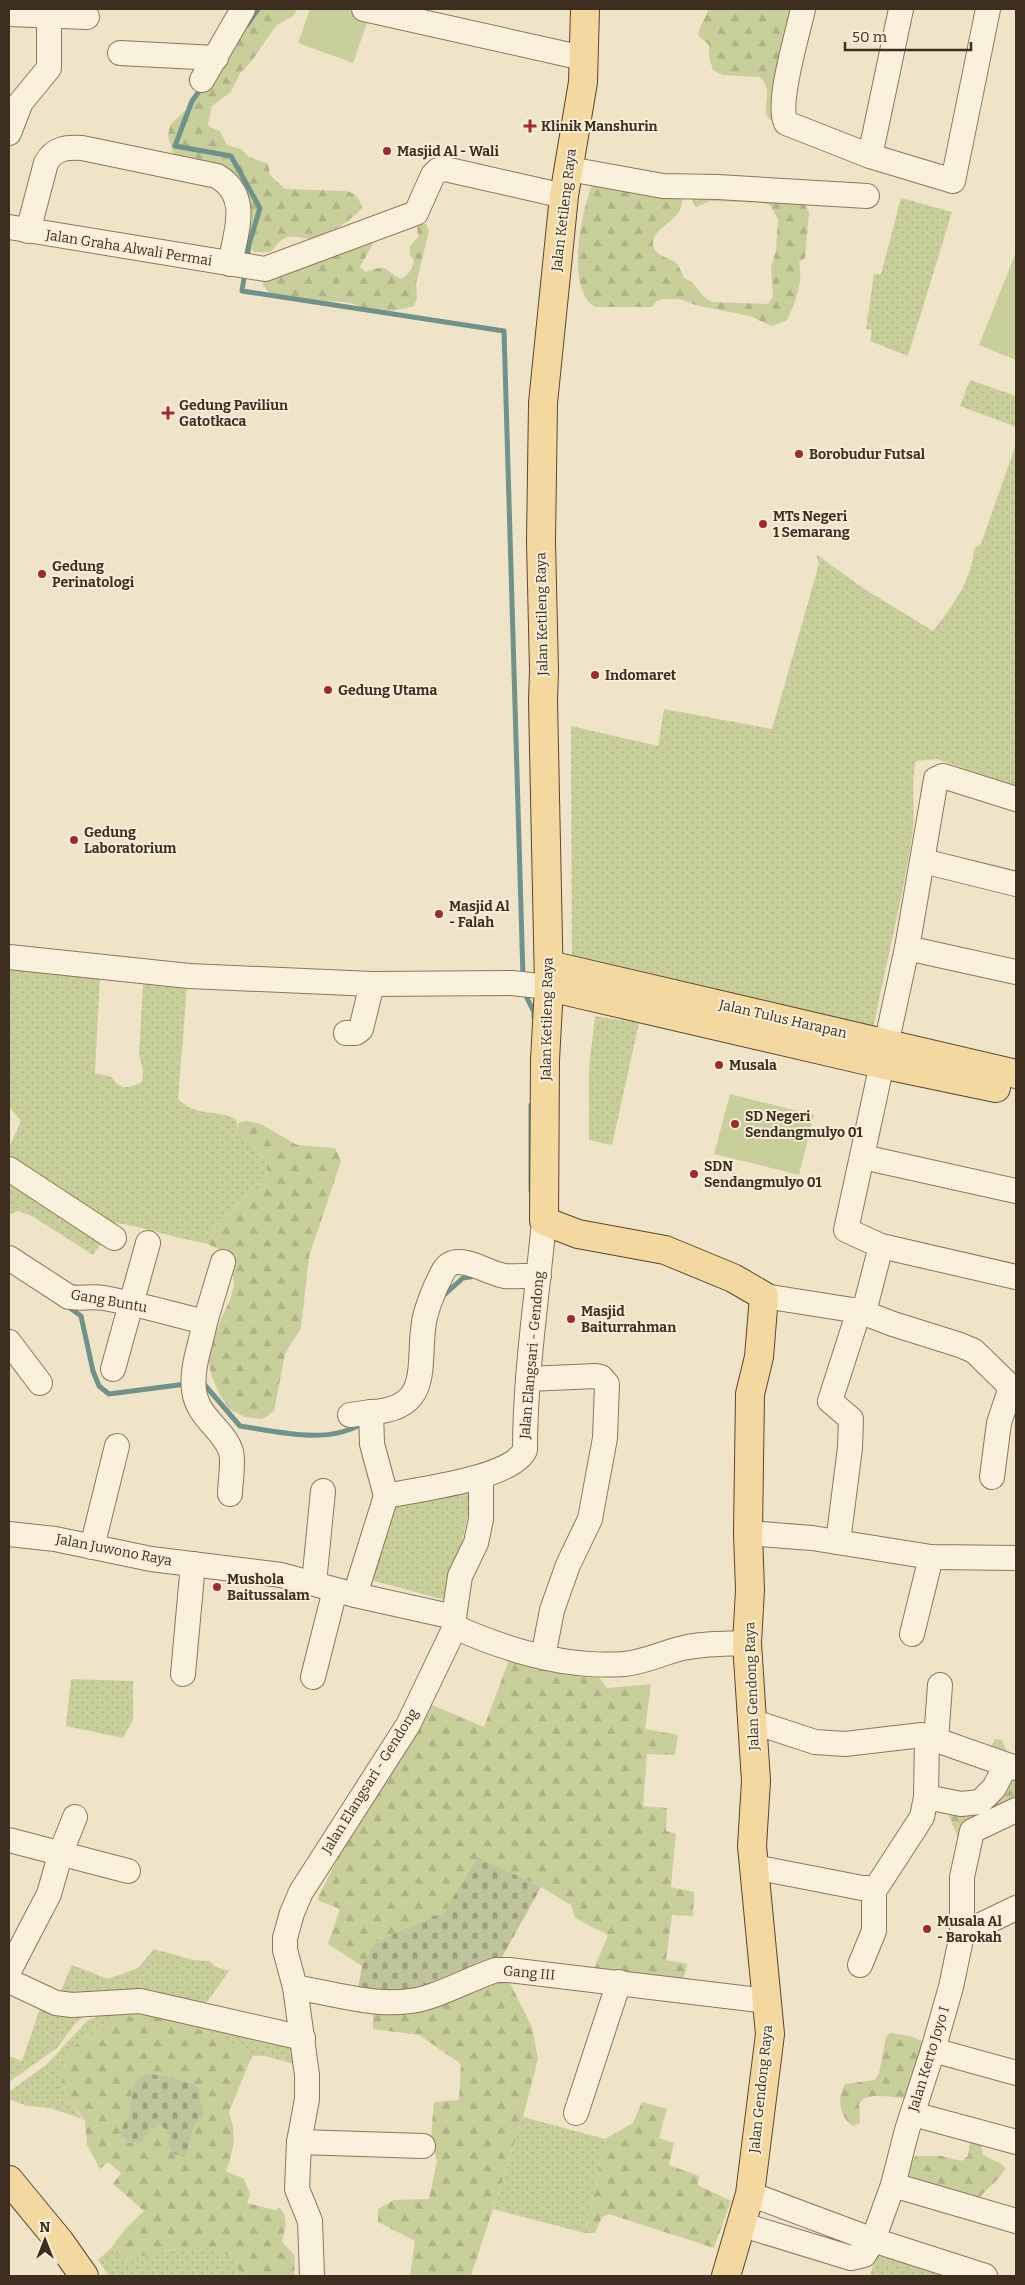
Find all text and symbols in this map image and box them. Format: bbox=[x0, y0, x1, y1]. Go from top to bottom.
scale bar bbox=[845, 20, 971, 52]
text: 50 m bbox=[852, 28, 888, 46]
place label: Klinik Manshurin bbox=[541, 118, 658, 135]
marker: Klinik Manshurin bbox=[523, 119, 537, 133]
place label: Masjid Al - Wali bbox=[397, 143, 499, 160]
marker: Masjid Al - Wali bbox=[381, 145, 393, 157]
street label: Jalan Ketileng Raya bbox=[548, 147, 580, 273]
street label: Jalan Graha Alwali Permai bbox=[44, 226, 213, 270]
place label: Gedung Paviliun Gatotkaca bbox=[179, 397, 288, 430]
marker: Gedung Paviliun Gatotkaca bbox=[161, 406, 175, 420]
place label: Borobudur Futsal bbox=[809, 446, 926, 463]
marker: Borobudur Futsal bbox=[793, 448, 805, 460]
place label: MTs Negeri 1 Semarang bbox=[773, 508, 850, 541]
marker: MTs Negeri 1 Semarang bbox=[757, 518, 769, 530]
street label: Jalan Ketileng Raya bbox=[532, 552, 552, 677]
place label: Gedung Perinatologi bbox=[52, 558, 135, 591]
marker: Gedung Perinatologi bbox=[36, 568, 48, 580]
place label: Indomaret bbox=[605, 667, 677, 684]
marker: Indomaret bbox=[589, 669, 601, 681]
place label: Gedung Utama bbox=[338, 682, 437, 699]
marker: Gedung Utama bbox=[322, 684, 334, 696]
place label: Gedung Laboratorium bbox=[84, 824, 177, 857]
marker: Gedung Laboratorium bbox=[68, 834, 80, 846]
place label: Masjid Al - Falah bbox=[449, 898, 510, 931]
marker: Masjid Al - Falah bbox=[433, 908, 445, 920]
street label: Jalan Ketileng Raya bbox=[537, 957, 557, 1082]
street label: Jalan Tulus Harapan bbox=[716, 996, 849, 1042]
place label: Musala bbox=[729, 1057, 777, 1074]
marker: Musala bbox=[713, 1059, 725, 1071]
place label: SD Negeri Sendangmulyo 01 bbox=[745, 1108, 863, 1141]
marker: SD Negeri Sendangmulyo 01 bbox=[729, 1118, 741, 1130]
place label: SDN Sendangmulyo 01 bbox=[704, 1158, 822, 1191]
marker: SDN Sendangmulyo 01 bbox=[688, 1168, 700, 1180]
street label: Jalan Elangsari - Gendong bbox=[516, 1270, 548, 1441]
street label: Gang Buntu bbox=[69, 1286, 149, 1316]
place label: Masjid Baiturrahman bbox=[581, 1303, 676, 1336]
marker: Masjid Baiturrahman bbox=[565, 1313, 577, 1325]
street label: Jalan Juwono Raya bbox=[54, 1530, 174, 1570]
place label: Mushola Baitussalam bbox=[227, 1571, 310, 1604]
marker: Mushola Baitussalam bbox=[211, 1581, 223, 1593]
street label: Jalan Gendong Raya bbox=[741, 1621, 763, 1752]
street label: Jalan Elangsari - Gendong bbox=[318, 1705, 422, 1858]
place label: Musala Al - Barokah bbox=[937, 1913, 1002, 1946]
marker: Musala Al - Barokah bbox=[921, 1923, 933, 1935]
street label: Gang III bbox=[502, 1962, 556, 1984]
street label: Jalan Kerto Joyo I bbox=[905, 2004, 953, 2115]
street label: Jalan Gendong Raya bbox=[746, 2024, 776, 2155]
north arrow bbox=[20, 2215, 70, 2265]
text: N bbox=[40, 2219, 51, 2236]

